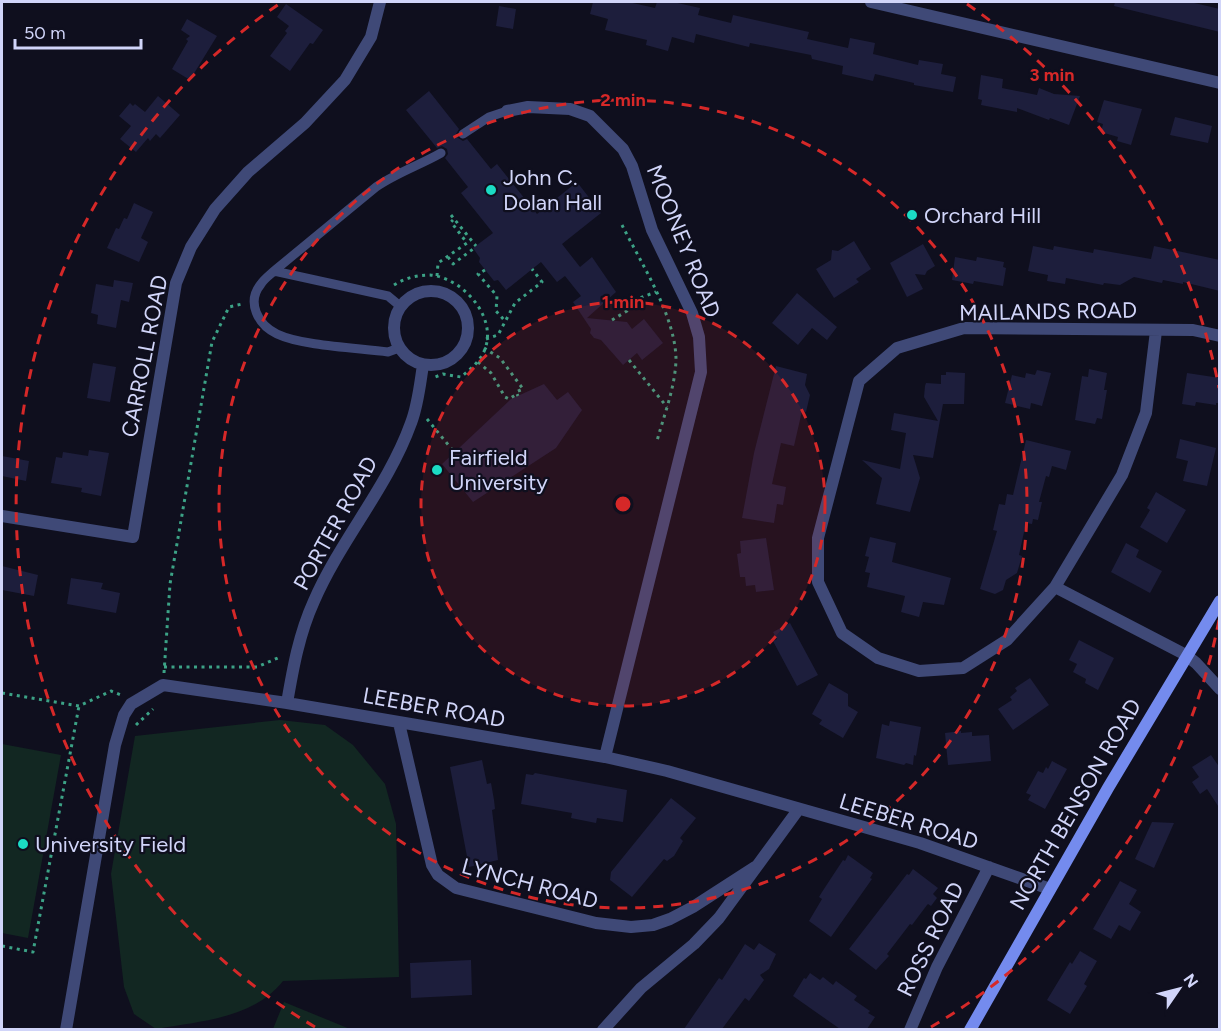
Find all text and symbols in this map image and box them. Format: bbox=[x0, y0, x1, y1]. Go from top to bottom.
scale bar bbox=[15, 12, 141, 50]
text: 50 m bbox=[24, 22, 66, 44]
text: 3 min bbox=[1030, 64, 1074, 86]
text: 2 min bbox=[600, 89, 646, 111]
street label: MOONEY ROAD bbox=[641, 161, 726, 322]
place label: John C. Dolan Hall bbox=[503, 164, 602, 216]
marker: John C. Dolan Hall bbox=[484, 183, 498, 197]
place label: Orchard Hill bbox=[924, 202, 1041, 229]
marker: Orchard Hill bbox=[905, 208, 919, 222]
street label: CARROLL ROAD bbox=[116, 273, 173, 439]
text: 1 min bbox=[602, 291, 644, 313]
street label: MAILANDS ROAD bbox=[959, 296, 1137, 327]
place label: Fairfield University bbox=[449, 444, 548, 496]
street label: PORTER ROAD bbox=[288, 452, 383, 595]
marker: Fairfield University bbox=[430, 463, 444, 477]
centre of rings bbox=[613, 494, 633, 514]
street label: LEEBER ROAD bbox=[361, 682, 507, 733]
street label: NORTH BENSON ROAD bbox=[1004, 694, 1147, 915]
street label: LEEBER ROAD bbox=[836, 788, 982, 855]
place label: University Field bbox=[35, 831, 186, 858]
marker: University Field bbox=[16, 837, 30, 851]
street label: LYNCH ROAD bbox=[459, 852, 601, 915]
street label: ROSS ROAD bbox=[891, 877, 970, 1001]
north arrow bbox=[1149, 959, 1209, 1019]
text: N bbox=[1180, 970, 1202, 991]

